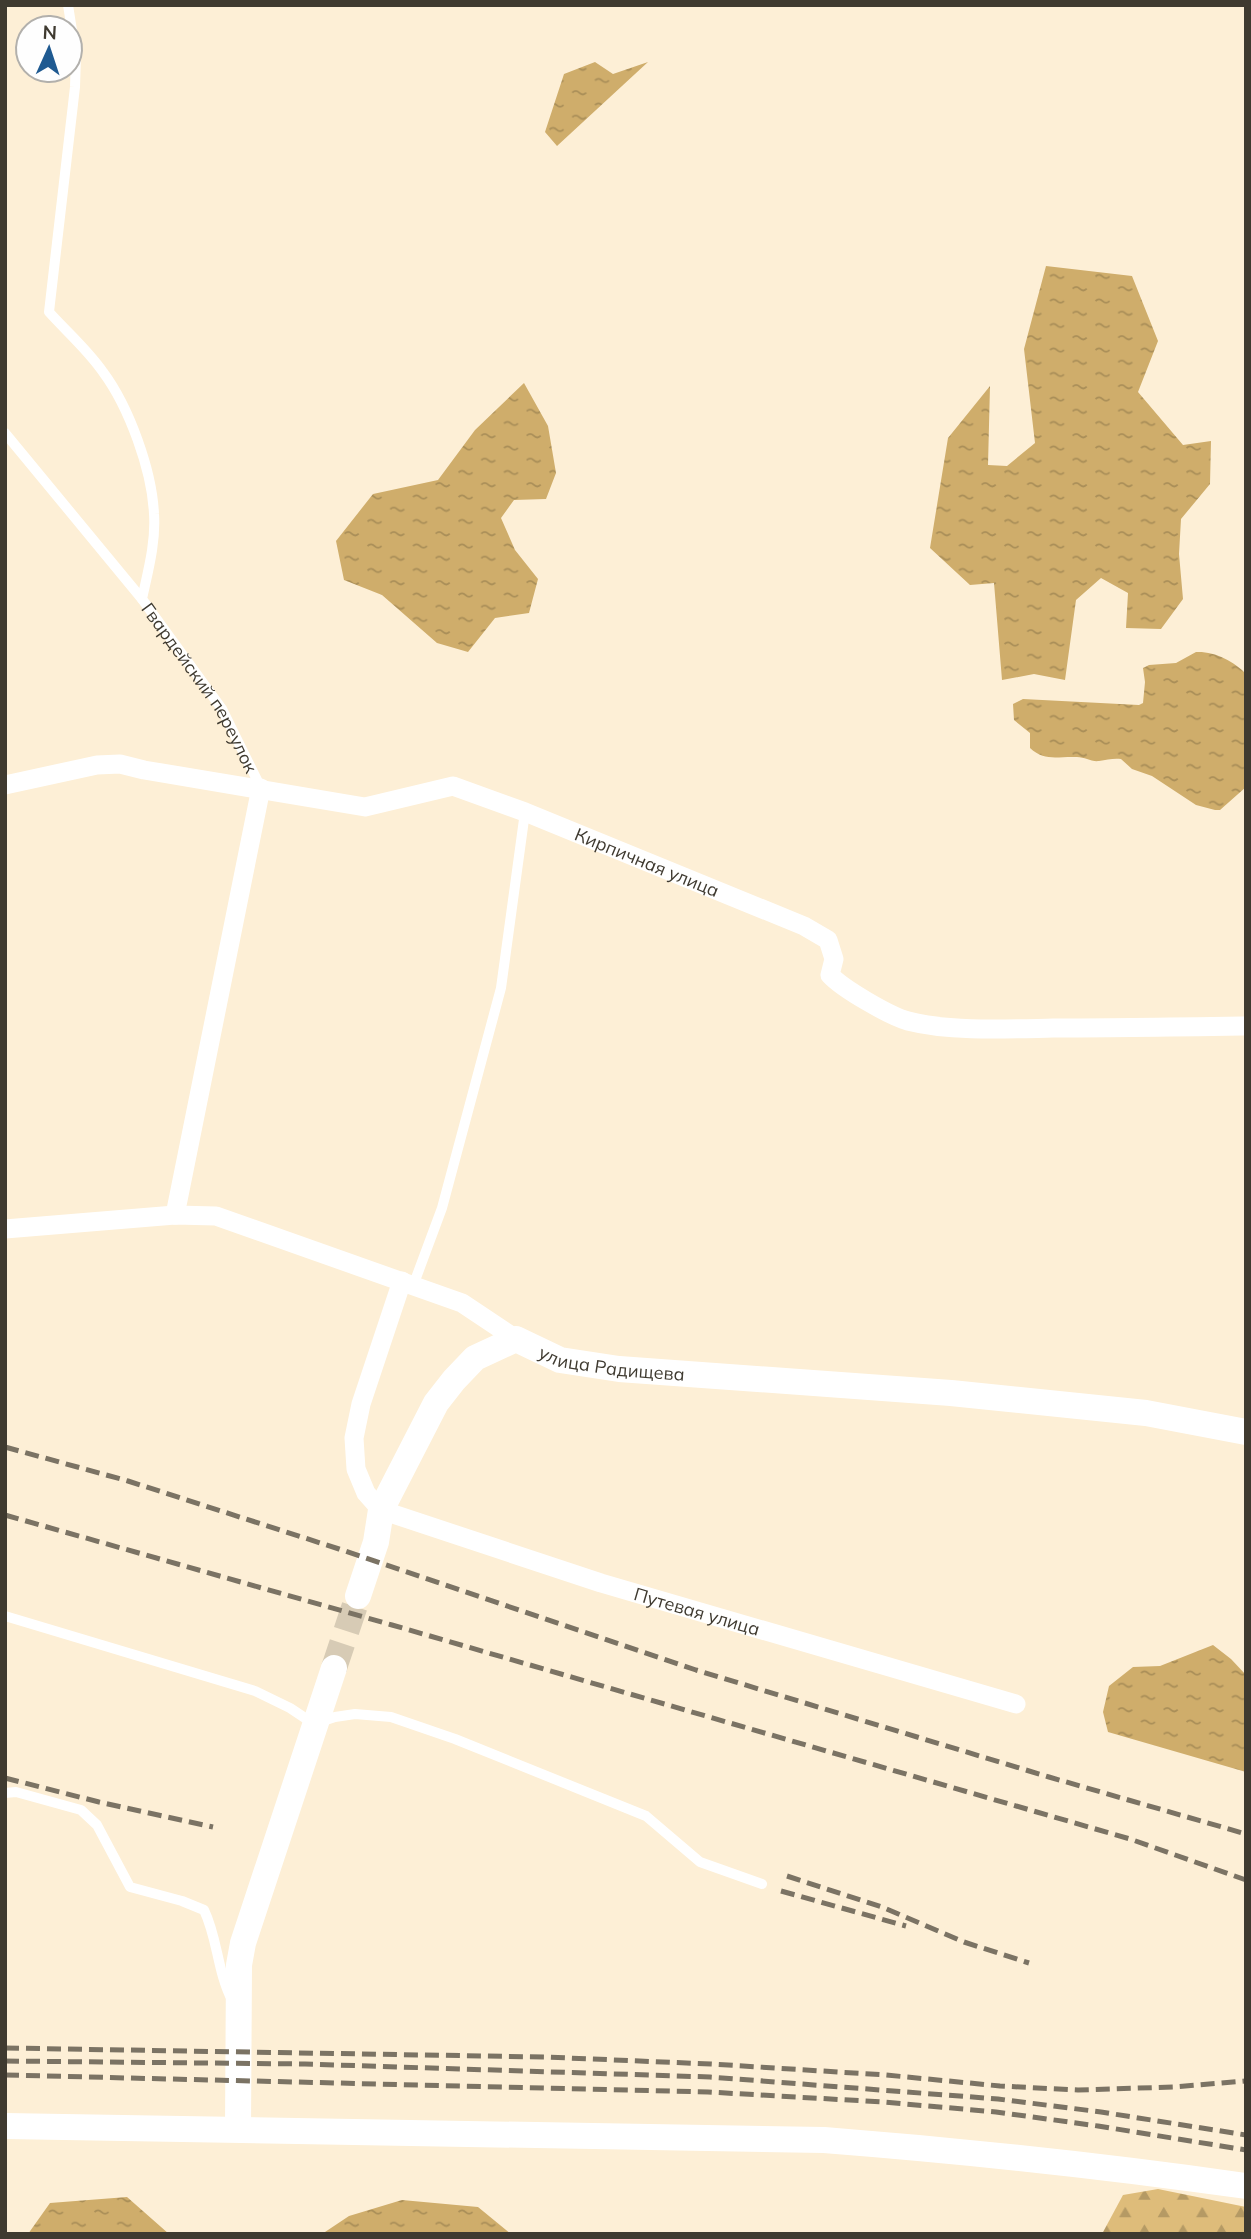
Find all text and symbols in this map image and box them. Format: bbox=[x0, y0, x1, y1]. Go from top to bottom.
north arrow bbox=[14, 14, 84, 84]
text: N bbox=[42, 20, 58, 44]
street label: Гвардейский переулок bbox=[137, 598, 263, 777]
street label: Кирпичная улица bbox=[572, 822, 723, 902]
street label: улица Радищева bbox=[535, 1340, 686, 1385]
street label: Путевая улица bbox=[632, 1582, 763, 1640]

